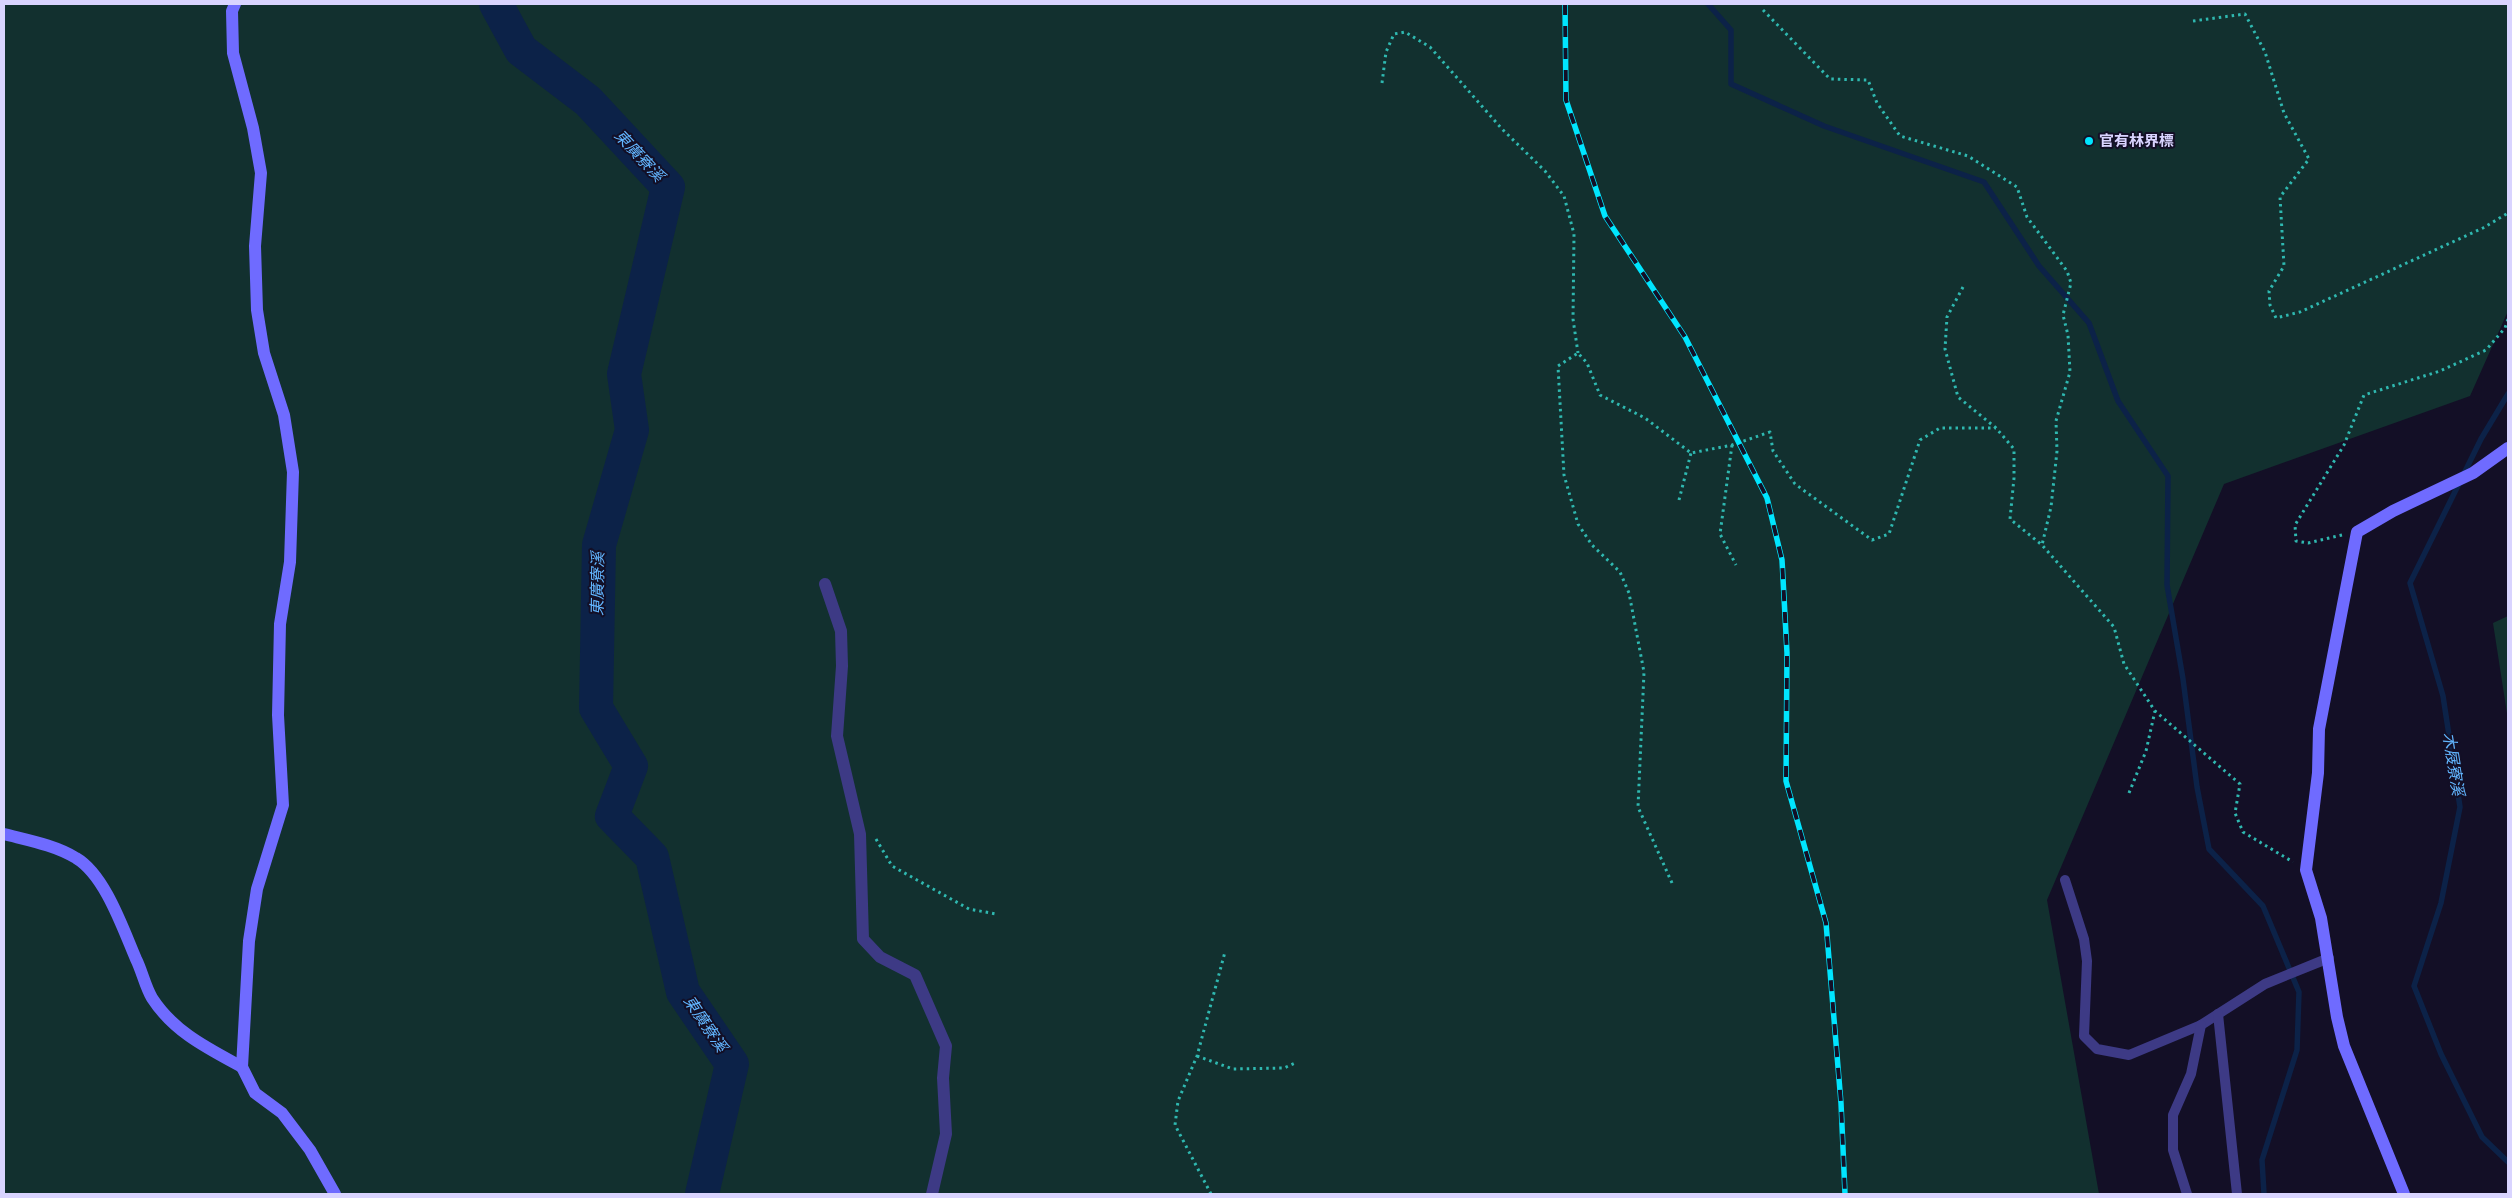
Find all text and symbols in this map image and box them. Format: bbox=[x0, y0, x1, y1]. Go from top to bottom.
water label: 東廣寮溪 bbox=[610, 126, 669, 188]
place label: 官有林界標 bbox=[2099, 132, 2174, 150]
marker: 官有林界標 bbox=[2083, 135, 2095, 147]
water label: 東廣寮溪 bbox=[587, 550, 609, 616]
water label: 木屐寮溪 bbox=[2438, 731, 2468, 799]
water label: 東廣寮溪 bbox=[679, 992, 732, 1058]

